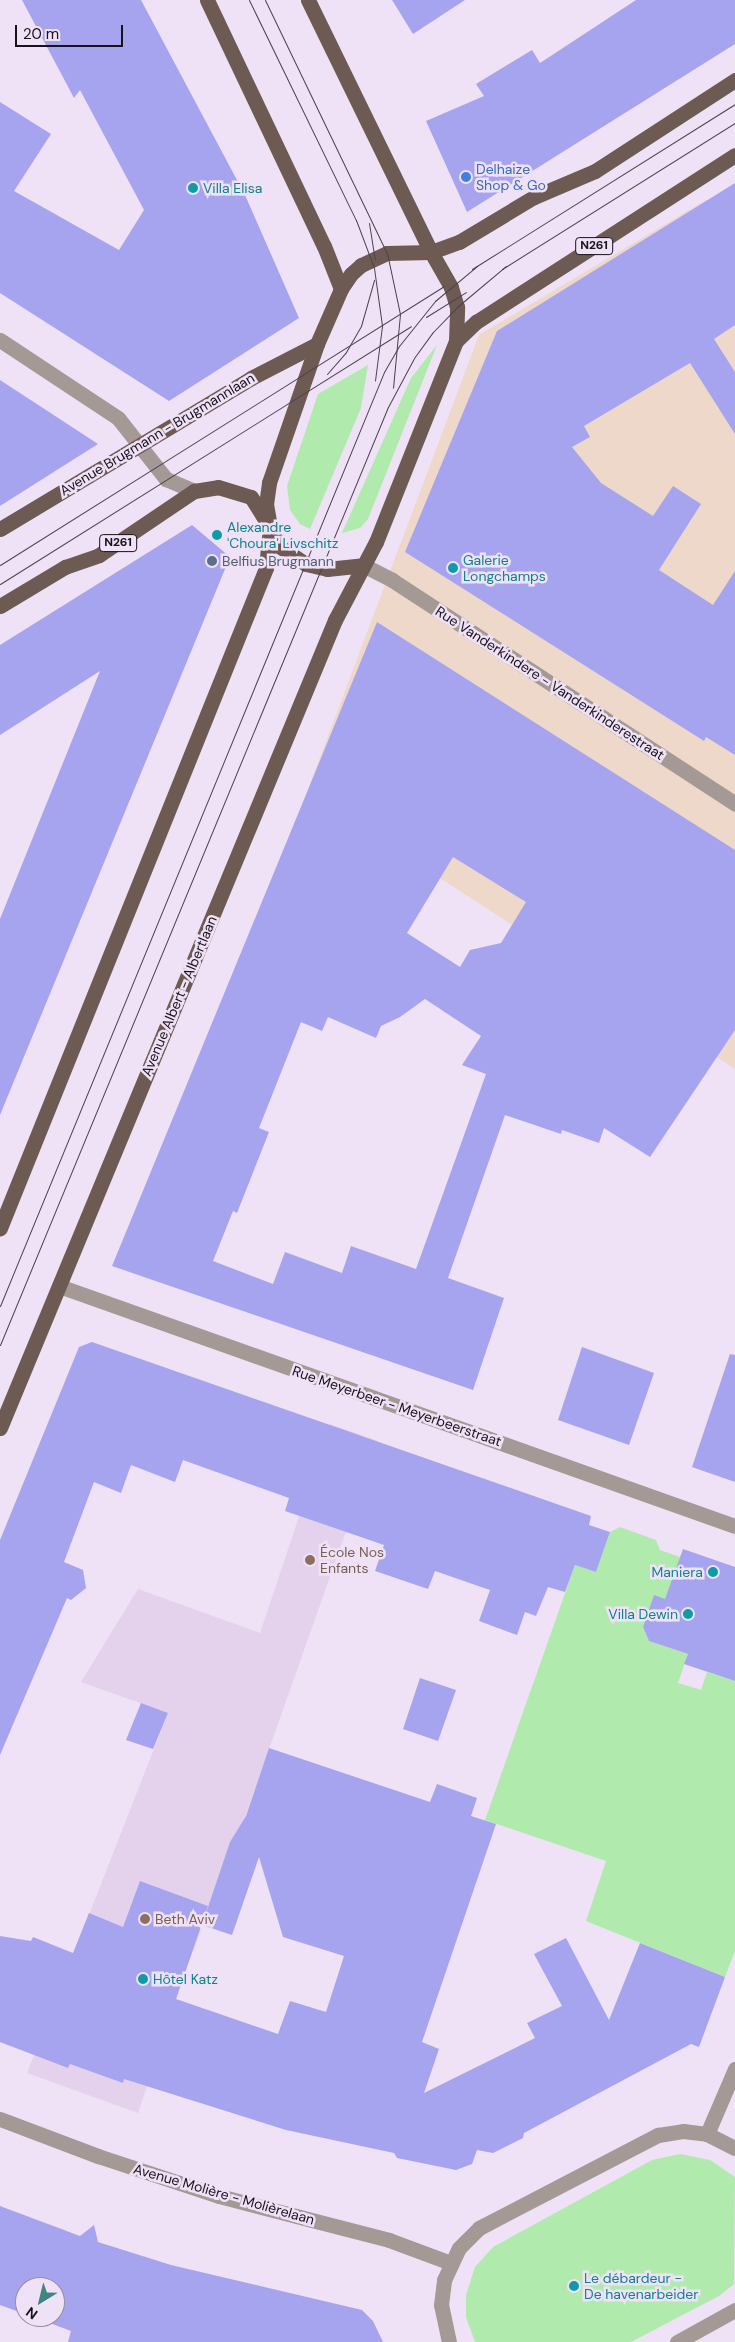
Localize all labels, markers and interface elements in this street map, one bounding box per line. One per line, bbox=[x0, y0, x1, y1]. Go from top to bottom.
scale bar bbox=[18, 15, 125, 47]
text: 20 m bbox=[23, 24, 59, 44]
place label: Delhaize Shop & Go bbox=[476, 161, 546, 193]
marker: Delhaize Shop & Go bbox=[460, 171, 472, 183]
place label: Villa Elisa bbox=[203, 180, 262, 196]
marker: Villa Elisa bbox=[187, 182, 199, 194]
road number: N261 bbox=[574, 237, 614, 256]
street label: Avenue Brugmann - Brugmannlaan bbox=[57, 369, 257, 499]
place label: Alexandre 'Choura' Livschitz bbox=[227, 519, 338, 552]
marker: Alexandre 'Choura' Livschitz bbox=[211, 529, 223, 541]
road number: N261 bbox=[98, 534, 138, 552]
place label: Galerie Longchamps bbox=[463, 552, 546, 584]
place label: Belfius Brugmann bbox=[222, 553, 334, 569]
marker: Belfius Brugmann bbox=[206, 555, 218, 567]
marker: Galerie Longchamps bbox=[447, 562, 459, 574]
street label: Rue Vanderkindere - Vanderkinderestraat bbox=[432, 603, 668, 763]
street label: Avenue Albert - Albertlaan bbox=[138, 913, 220, 1079]
street label: Rue Meyerbeer - Meyerbeerstraat bbox=[290, 1362, 504, 1450]
place label: École Nos Enfants bbox=[320, 1544, 384, 1576]
marker: École Nos Enfants bbox=[304, 1554, 316, 1566]
place label: Maniera bbox=[651, 1564, 703, 1580]
marker: Maniera bbox=[707, 1566, 719, 1578]
place label: Villa Dewin bbox=[608, 1606, 678, 1622]
marker: Villa Dewin bbox=[682, 1608, 694, 1620]
place label: Beth Aviv bbox=[155, 1911, 215, 1927]
marker: Beth Aviv bbox=[139, 1913, 151, 1925]
place label: Hôtel Katz bbox=[153, 1971, 218, 1987]
marker: Hôtel Katz bbox=[137, 1973, 149, 1985]
street label: Avenue Molière - Molièrelaan bbox=[132, 2160, 316, 2228]
place label: Le débardeur - De havenarbeider bbox=[584, 2270, 699, 2302]
north arrow bbox=[15, 2277, 65, 2327]
marker: Le débardeur - De havenarbeider bbox=[568, 2280, 580, 2292]
text: N bbox=[22, 2303, 41, 2324]

